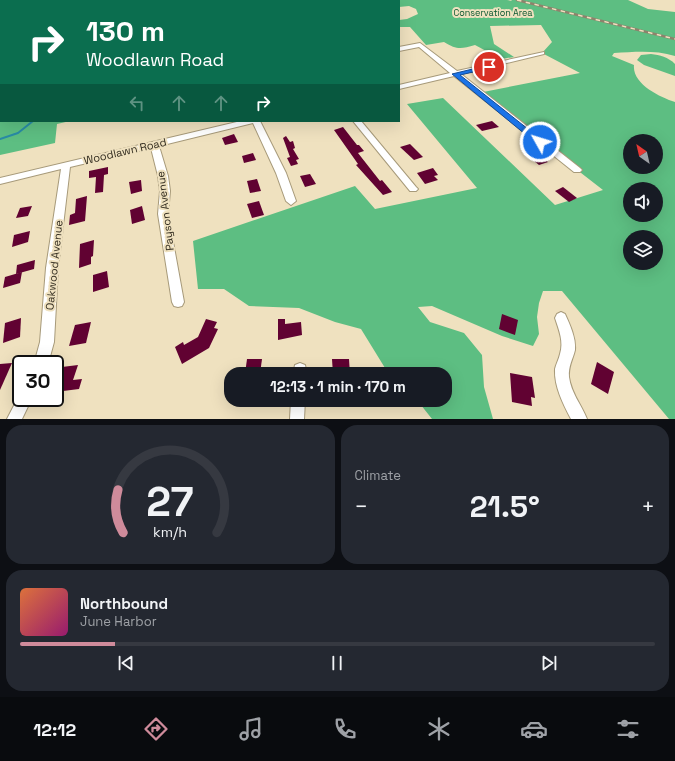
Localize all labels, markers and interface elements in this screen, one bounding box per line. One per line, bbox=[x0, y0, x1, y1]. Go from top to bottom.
park label: Conservation Area bbox=[454, 7, 532, 19]
text: 130 m bbox=[86, 13, 165, 49]
icon: right bbox=[20, 16, 72, 68]
text: Woodlawn Road bbox=[86, 48, 224, 71]
pin bbox=[472, 50, 506, 84]
icon: arrive bbox=[478, 56, 500, 78]
icon: left bbox=[126, 92, 148, 114]
icon: ahead bbox=[168, 92, 190, 114]
icon: ahead bbox=[210, 92, 232, 114]
icon: right bbox=[252, 92, 274, 114]
position arrow bbox=[519, 121, 561, 163]
north arrow bbox=[623, 134, 663, 174]
map controls bbox=[623, 134, 663, 270]
street label: Woodlawn Road bbox=[82, 135, 168, 167]
street label: Payson Avenue bbox=[153, 170, 177, 252]
button: sound bbox=[623, 182, 663, 222]
street label: Oakwood Avenue bbox=[42, 219, 66, 311]
button: layers bbox=[623, 230, 663, 270]
speed limit sign: 30 bbox=[12, 355, 64, 407]
text: 12:13 · 1 min · 170 m bbox=[270, 377, 406, 396]
text: Climate bbox=[355, 467, 401, 484]
text: 27 bbox=[147, 474, 194, 527]
text: 21.5° bbox=[470, 487, 540, 526]
text: − bbox=[355, 492, 368, 520]
text: + bbox=[641, 492, 655, 520]
text: km/h bbox=[153, 522, 187, 540]
text: Northbound bbox=[80, 594, 168, 613]
text: June Harbor bbox=[80, 613, 157, 630]
icon: previous bbox=[115, 652, 137, 674]
icon: pause bbox=[326, 652, 348, 674]
icon: next bbox=[538, 652, 560, 674]
icon: directions bbox=[142, 715, 170, 743]
icon: music bbox=[237, 715, 265, 743]
icon: phone bbox=[331, 715, 359, 743]
icon: climate bbox=[425, 715, 453, 743]
icon: car bbox=[520, 715, 548, 743]
icon: filters bbox=[614, 715, 642, 743]
text: 12:12 bbox=[33, 718, 76, 741]

